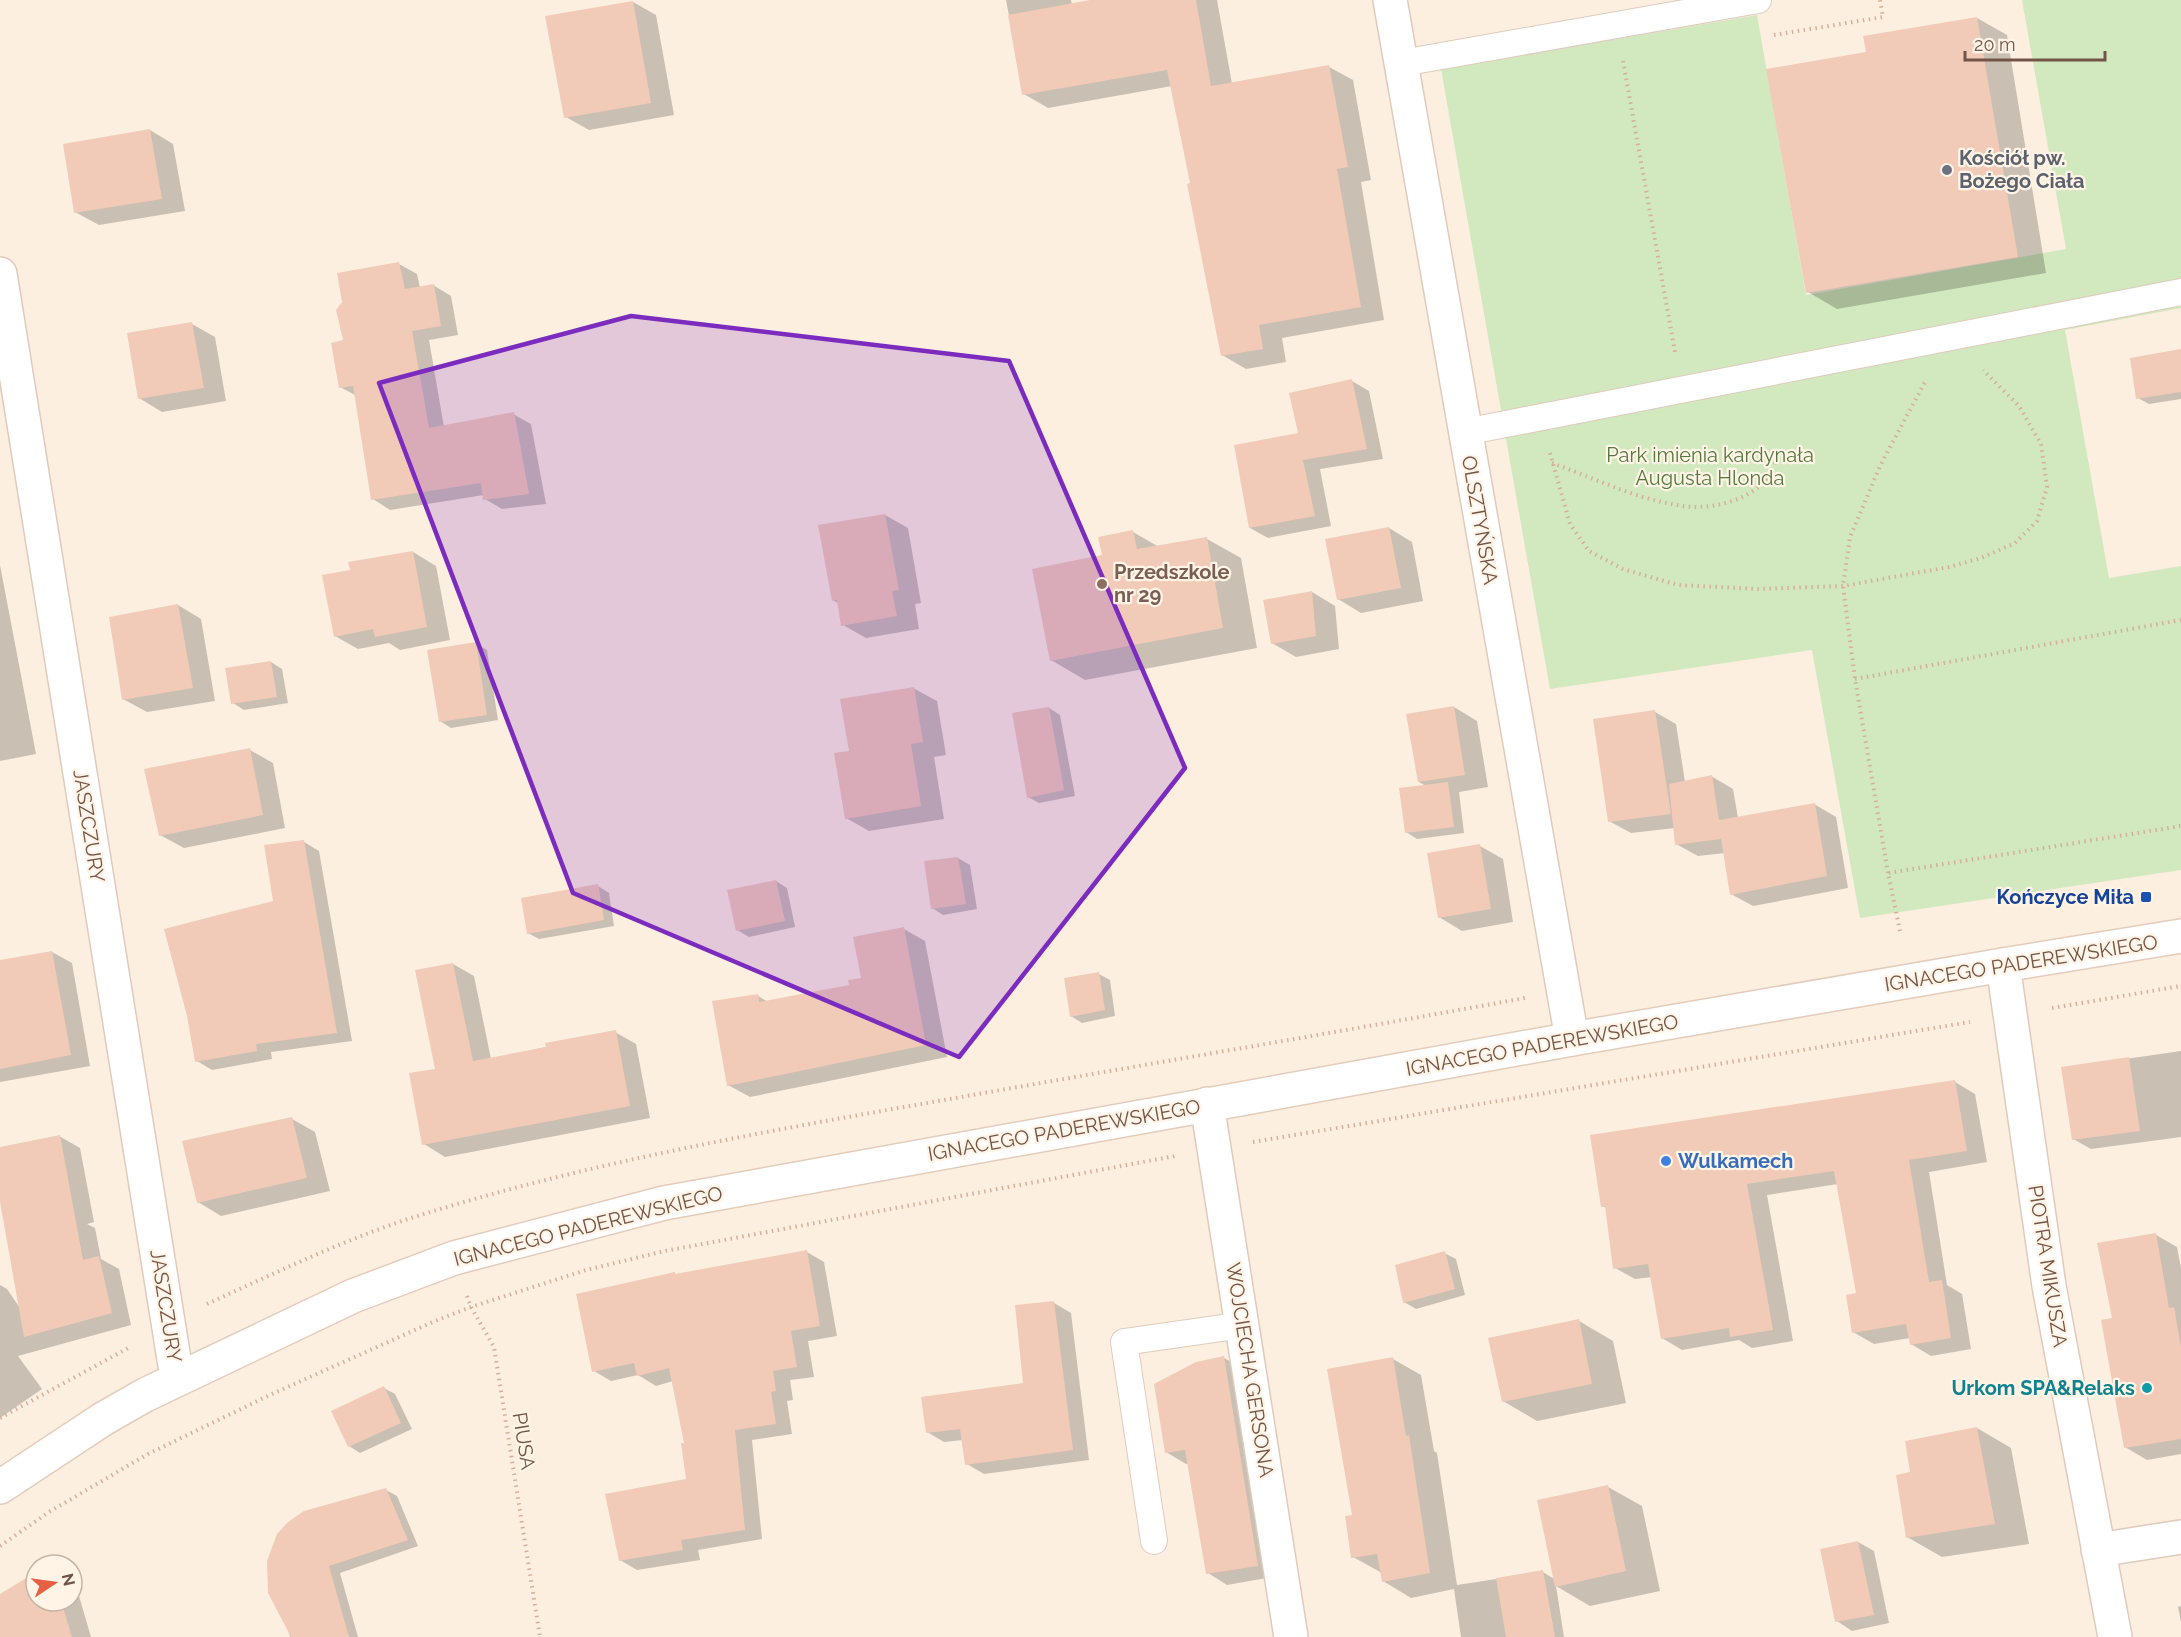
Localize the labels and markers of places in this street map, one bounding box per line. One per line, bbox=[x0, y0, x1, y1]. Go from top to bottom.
place label: Kościół pw. Bożego Ciała bbox=[1959, 146, 2084, 193]
marker: Kościół pw. Bożego Ciała bbox=[1940, 163, 1954, 177]
place label: Przedszkole nr 29 bbox=[1114, 560, 1230, 607]
marker: Przedszkole nr 29 bbox=[1095, 577, 1109, 591]
place label: Kończyce Miła bbox=[1997, 885, 2134, 909]
marker: Kończyce Miła bbox=[2139, 890, 2153, 904]
place label: Wulkamech bbox=[1678, 1149, 1793, 1173]
marker: Wulkamech bbox=[1659, 1154, 1673, 1168]
place label: Urkom SPA&Relaks bbox=[1951, 1376, 2135, 1400]
marker: Urkom SPA&Relaks bbox=[2140, 1381, 2154, 1395]

